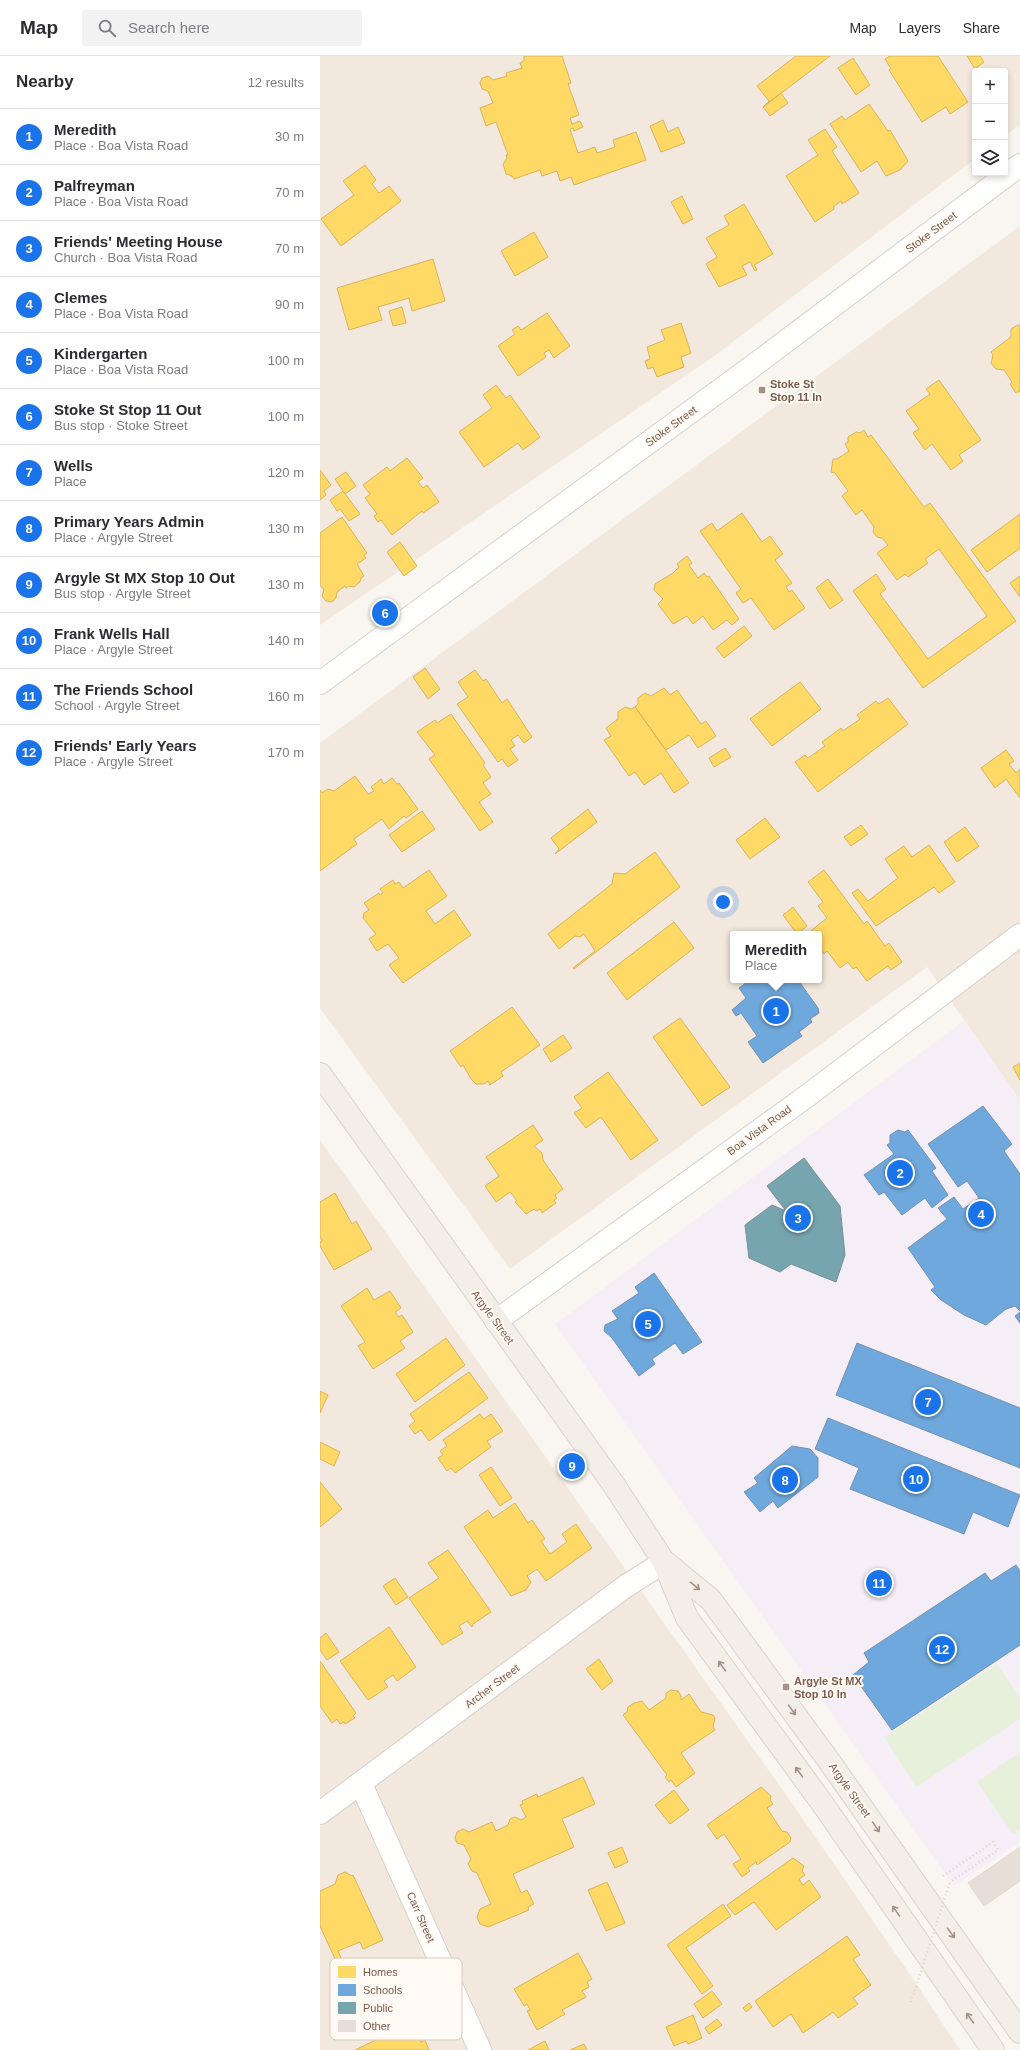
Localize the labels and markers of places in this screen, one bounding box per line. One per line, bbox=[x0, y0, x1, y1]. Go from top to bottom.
place label: Stoke St Stop 11 In bbox=[770, 378, 822, 403]
marker: Stoke St Stop 11 In bbox=[757, 385, 767, 395]
pin: 6 bbox=[372, 598, 398, 628]
pin: 1 bbox=[763, 996, 789, 1026]
pin: 2 bbox=[887, 1158, 913, 1188]
pin: 4 bbox=[968, 1199, 994, 1229]
pin: 3 bbox=[785, 1203, 811, 1233]
pin: 5 bbox=[635, 1309, 661, 1339]
pin: 7 bbox=[915, 1387, 941, 1417]
pin: 9 bbox=[559, 1451, 585, 1481]
pin: 10 bbox=[903, 1464, 929, 1494]
pin: 8 bbox=[772, 1465, 798, 1495]
pin: 11 bbox=[866, 1568, 892, 1598]
pin: 12 bbox=[929, 1634, 955, 1664]
place label: Argyle St MX Stop 10 In bbox=[794, 1675, 863, 1700]
marker: Argyle St MX Stop 10 In bbox=[781, 1682, 791, 1692]

